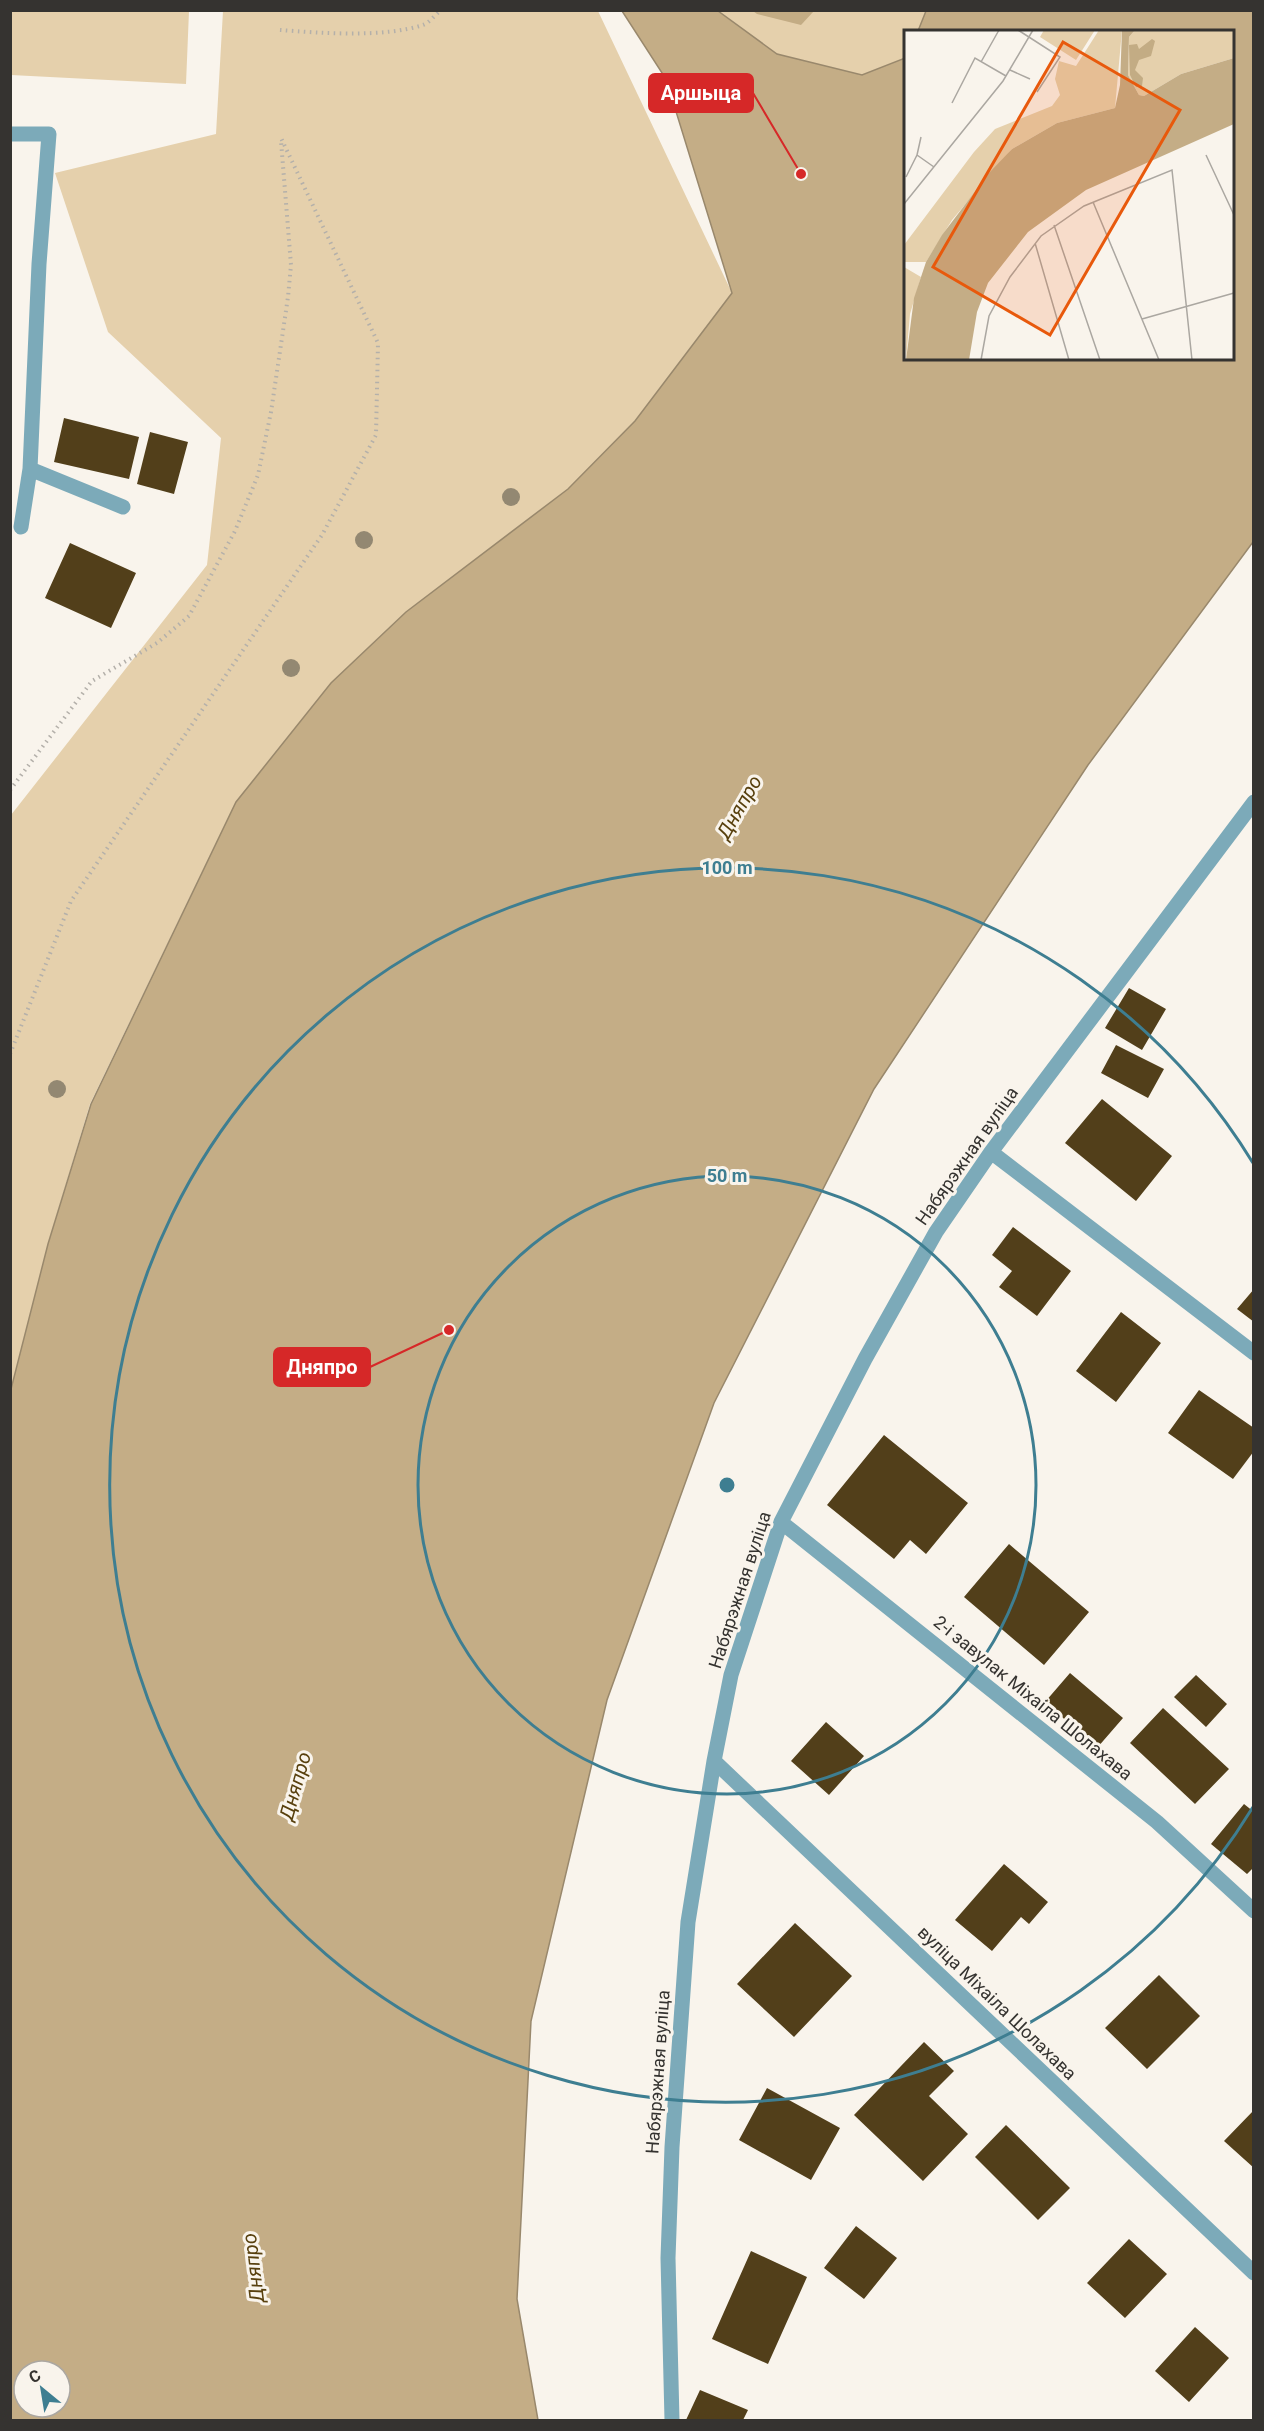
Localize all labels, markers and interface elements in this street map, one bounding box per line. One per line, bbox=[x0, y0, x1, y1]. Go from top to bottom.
inset map bbox=[904, 30, 1234, 360]
callout: Аршыца bbox=[649, 74, 753, 112]
text: Аршыца bbox=[661, 81, 741, 105]
water label: Дняпро bbox=[710, 771, 767, 845]
text: 100 m bbox=[701, 857, 753, 878]
street label: Набярэжная вуліца bbox=[911, 1083, 1022, 1229]
text: 50 m bbox=[707, 1165, 747, 1186]
callout: Дняпро bbox=[274, 1348, 370, 1386]
text: Дняпро bbox=[286, 1355, 358, 1379]
centre of rings bbox=[717, 1475, 737, 1495]
street label: Набярэжная вуліца bbox=[704, 1509, 775, 1671]
street label: 2-і завулак Міхаіла Шолахава bbox=[930, 1611, 1137, 1784]
water label: Дняпро bbox=[273, 1749, 316, 1825]
street label: вуліца Міхаіла Шолахава bbox=[914, 1921, 1081, 2084]
street label: Набярэжная вуліца bbox=[641, 1989, 674, 2155]
water label: Дняпро bbox=[237, 2232, 269, 2306]
north arrow bbox=[12, 2359, 72, 2419]
text: С bbox=[25, 2366, 44, 2387]

